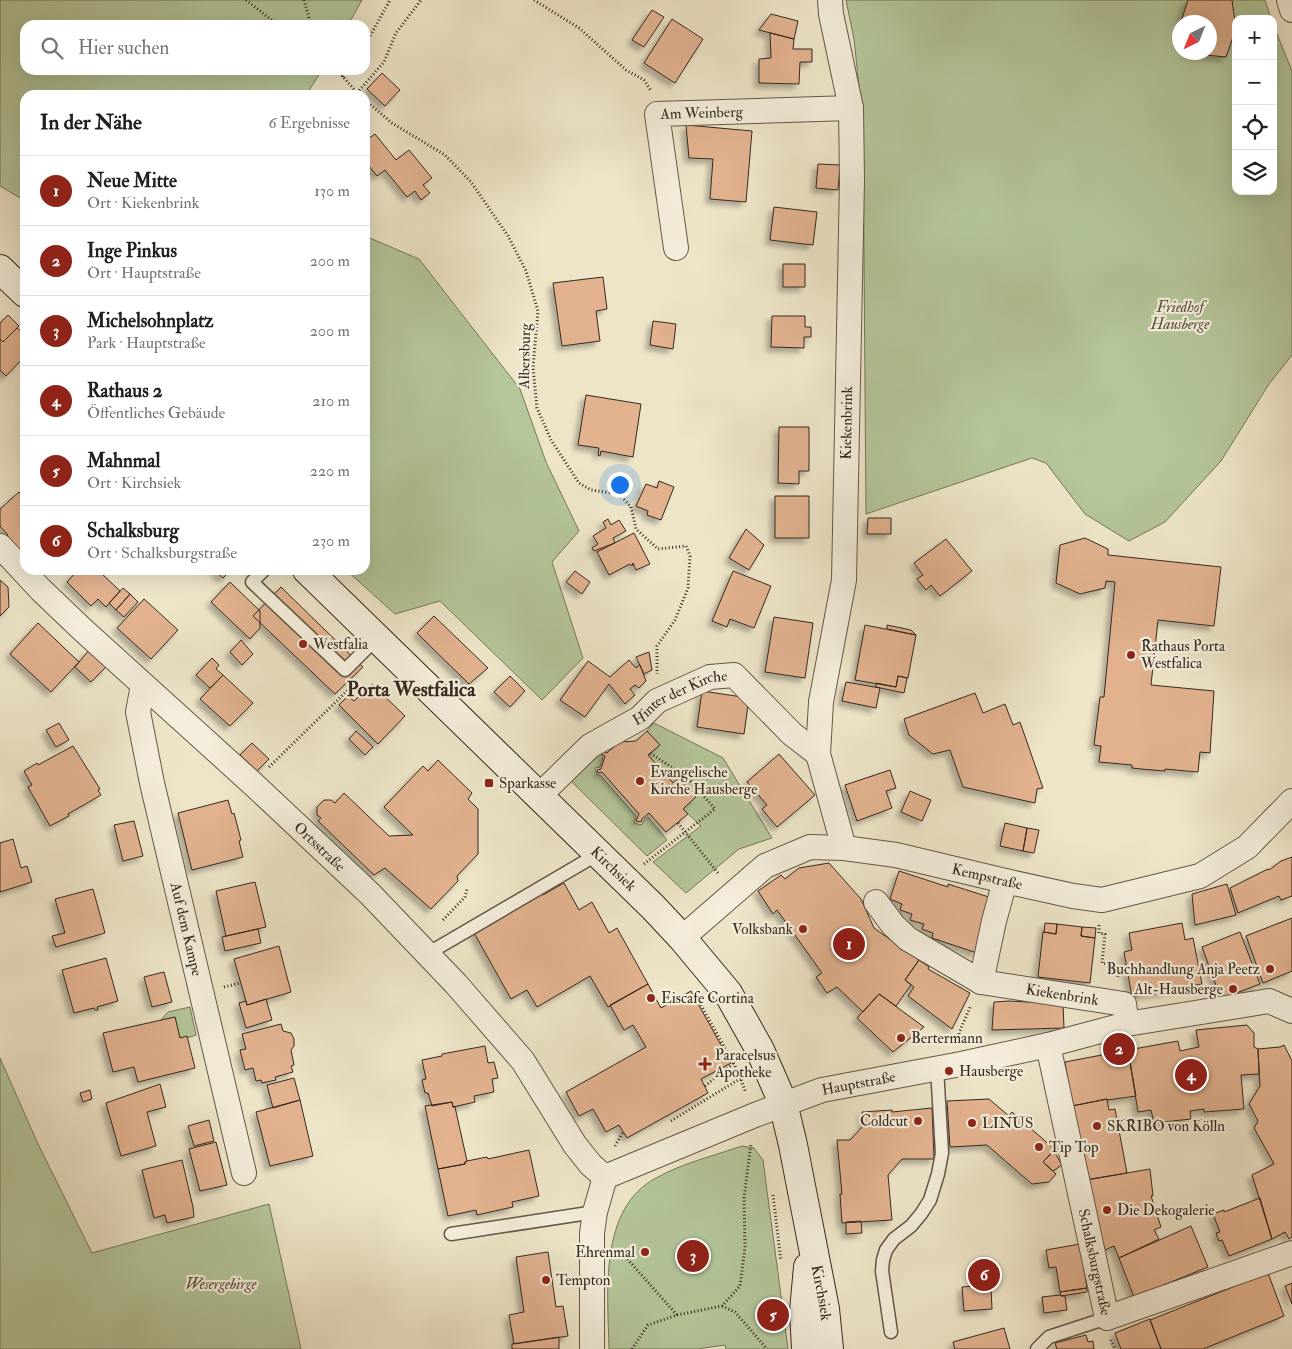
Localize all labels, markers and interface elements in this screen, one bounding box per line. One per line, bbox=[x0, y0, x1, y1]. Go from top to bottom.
north arrow bbox=[1172, 15, 1217, 60]
map controls bbox=[1232, 15, 1277, 195]
button: + bbox=[1232, 15, 1277, 60]
search box bbox=[20, 20, 370, 75]
icon: search bbox=[38, 34, 66, 62]
text: Hier suchen bbox=[78, 36, 169, 60]
button: − bbox=[1232, 60, 1277, 105]
street label: Am Weinberg bbox=[659, 102, 744, 123]
button: locate bbox=[1232, 105, 1277, 150]
text: In der Nähe bbox=[40, 109, 142, 136]
text: 6 Ergebnisse bbox=[269, 113, 350, 133]
button: layers bbox=[1232, 150, 1277, 195]
text: Neue Mitte bbox=[87, 169, 177, 193]
text: 1 bbox=[53, 181, 59, 201]
text: 130 m bbox=[314, 181, 350, 201]
text: Ort · Kiekenbrink bbox=[87, 193, 199, 213]
text: Inge Pinkus bbox=[87, 239, 177, 263]
text: 2 bbox=[52, 251, 60, 271]
text: 200 m bbox=[310, 251, 350, 271]
text: Ort · Hauptstraße bbox=[87, 263, 201, 283]
park label: Friedhof Hausberge bbox=[1150, 298, 1210, 334]
text: Michelsohnplatz bbox=[87, 309, 214, 333]
text: 3 bbox=[53, 321, 59, 341]
text: 200 m bbox=[310, 321, 350, 341]
street label: Albersburg bbox=[515, 322, 535, 390]
text: Park · Hauptstraße bbox=[87, 333, 206, 353]
text: Rathaus 2 bbox=[87, 379, 162, 403]
street label: Kiekenbrink bbox=[837, 386, 857, 460]
text: 4 bbox=[52, 391, 60, 411]
text: 210 m bbox=[312, 391, 350, 411]
text: Öffentliches Gebäude bbox=[87, 403, 225, 423]
text: Mahnmal bbox=[87, 449, 160, 473]
text: 5 bbox=[52, 461, 60, 481]
text: 220 m bbox=[310, 461, 350, 481]
your location bbox=[607, 472, 633, 498]
text: Ort · Kirchsiek bbox=[87, 473, 181, 493]
text: Schalksburg bbox=[87, 519, 179, 543]
text: 6 bbox=[52, 531, 60, 551]
text: 230 m bbox=[312, 531, 350, 551]
text: Ort · Schalksburgstraße bbox=[87, 543, 237, 563]
place label: Westfalia bbox=[312, 635, 369, 654]
place label: Rathaus Porta Westfalica bbox=[1140, 637, 1226, 673]
marker: Westfalia bbox=[297, 638, 309, 650]
marker: Rathaus Porta Westfalica bbox=[1125, 649, 1137, 661]
street label: Hinter der Kirche bbox=[629, 666, 728, 730]
district label: Porta Westfalica bbox=[347, 677, 476, 702]
place label: Evangelische Kirche Hausberge bbox=[650, 763, 758, 799]
place label: Sparkasse bbox=[499, 774, 556, 794]
marker: Evangelische Kirche Hausberge bbox=[634, 775, 646, 787]
marker: Sparkasse bbox=[483, 777, 495, 789]
street label: Ortsstraße bbox=[290, 818, 349, 875]
street label: Kirchsiek bbox=[587, 842, 640, 895]
street label: Kempstraße bbox=[950, 859, 1024, 894]
street label: Auf dem Kampe bbox=[166, 879, 207, 978]
place label: Volksbank bbox=[732, 920, 793, 939]
marker: Volksbank bbox=[797, 923, 809, 935]
pin: 1 bbox=[833, 925, 865, 963]
place label: Buchhandlung Anja Peetz bbox=[1107, 960, 1260, 979]
marker: Buchhandlung Anja Peetz bbox=[1264, 963, 1276, 975]
street label: Kiekenbrink bbox=[1024, 980, 1100, 1009]
place label: Alt-Hausberge bbox=[1133, 980, 1223, 999]
marker: Alt-Hausberge bbox=[1227, 983, 1239, 995]
place label: Eiscafe Cortina bbox=[661, 989, 755, 1008]
marker: Eiscafe Cortina bbox=[645, 992, 657, 1004]
place label: Bertermann bbox=[911, 1029, 983, 1048]
pin: 2 bbox=[1103, 1030, 1135, 1068]
marker: Bertermann bbox=[895, 1032, 907, 1044]
place label: Paracelsus Apotheke bbox=[714, 1046, 776, 1083]
pin: 4 bbox=[1175, 1056, 1207, 1094]
marker: Paracelsus Apotheke bbox=[699, 1058, 711, 1070]
place label: Hausberge bbox=[959, 1062, 1023, 1081]
marker: Hausberge bbox=[943, 1065, 955, 1077]
street label: Hauptstraße bbox=[820, 1067, 897, 1099]
place label: Coldcut bbox=[860, 1112, 908, 1131]
place label: LINUS bbox=[982, 1114, 1033, 1133]
marker: Coldcut bbox=[912, 1115, 924, 1127]
marker: LINUS bbox=[966, 1117, 978, 1129]
place label: SKRIBO von Kölln bbox=[1107, 1117, 1225, 1136]
marker: SKRIBO von Kölln bbox=[1091, 1120, 1103, 1132]
place label: Tip Top bbox=[1049, 1138, 1099, 1158]
marker: Tip Top bbox=[1033, 1141, 1045, 1153]
place label: Die Dekogalerie bbox=[1117, 1201, 1215, 1220]
marker: Die Dekogalerie bbox=[1101, 1204, 1113, 1216]
street label: Schalksburgstraße bbox=[1074, 1207, 1116, 1317]
pin: 3 bbox=[677, 1237, 709, 1275]
place label: Ehrenmal bbox=[575, 1243, 635, 1262]
marker: Ehrenmal bbox=[639, 1246, 651, 1258]
pin: 6 bbox=[968, 1256, 1000, 1294]
street label: Kirchsiek bbox=[807, 1263, 836, 1322]
place label: Tempton bbox=[556, 1271, 611, 1291]
marker: Tempton bbox=[540, 1274, 552, 1286]
park label: Wesergebirge bbox=[185, 1275, 258, 1294]
pin: 5 bbox=[757, 1296, 789, 1334]

